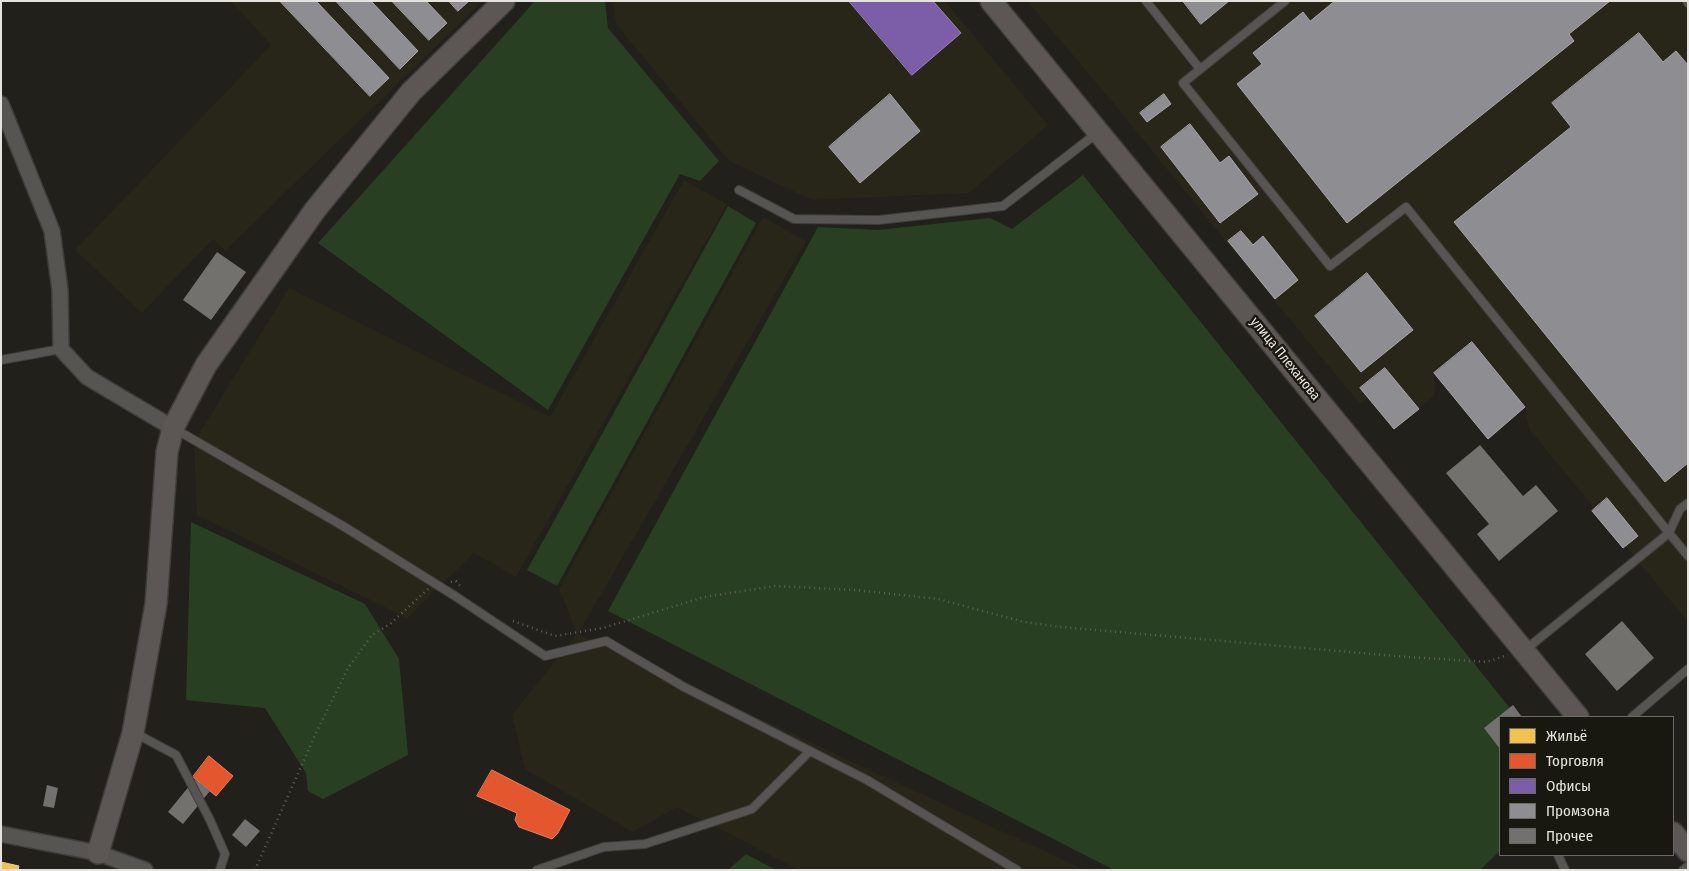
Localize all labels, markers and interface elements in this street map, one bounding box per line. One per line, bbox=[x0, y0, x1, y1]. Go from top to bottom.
street label: улица Плеханова bbox=[1246, 314, 1324, 404]
legend bbox=[1499, 716, 1674, 856]
text: Жильё bbox=[1546, 727, 1587, 745]
text: Торговля bbox=[1546, 752, 1604, 770]
text: Офисы bbox=[1546, 777, 1591, 795]
text: Промзона bbox=[1546, 802, 1610, 820]
text: Прочее bbox=[1546, 827, 1593, 845]

